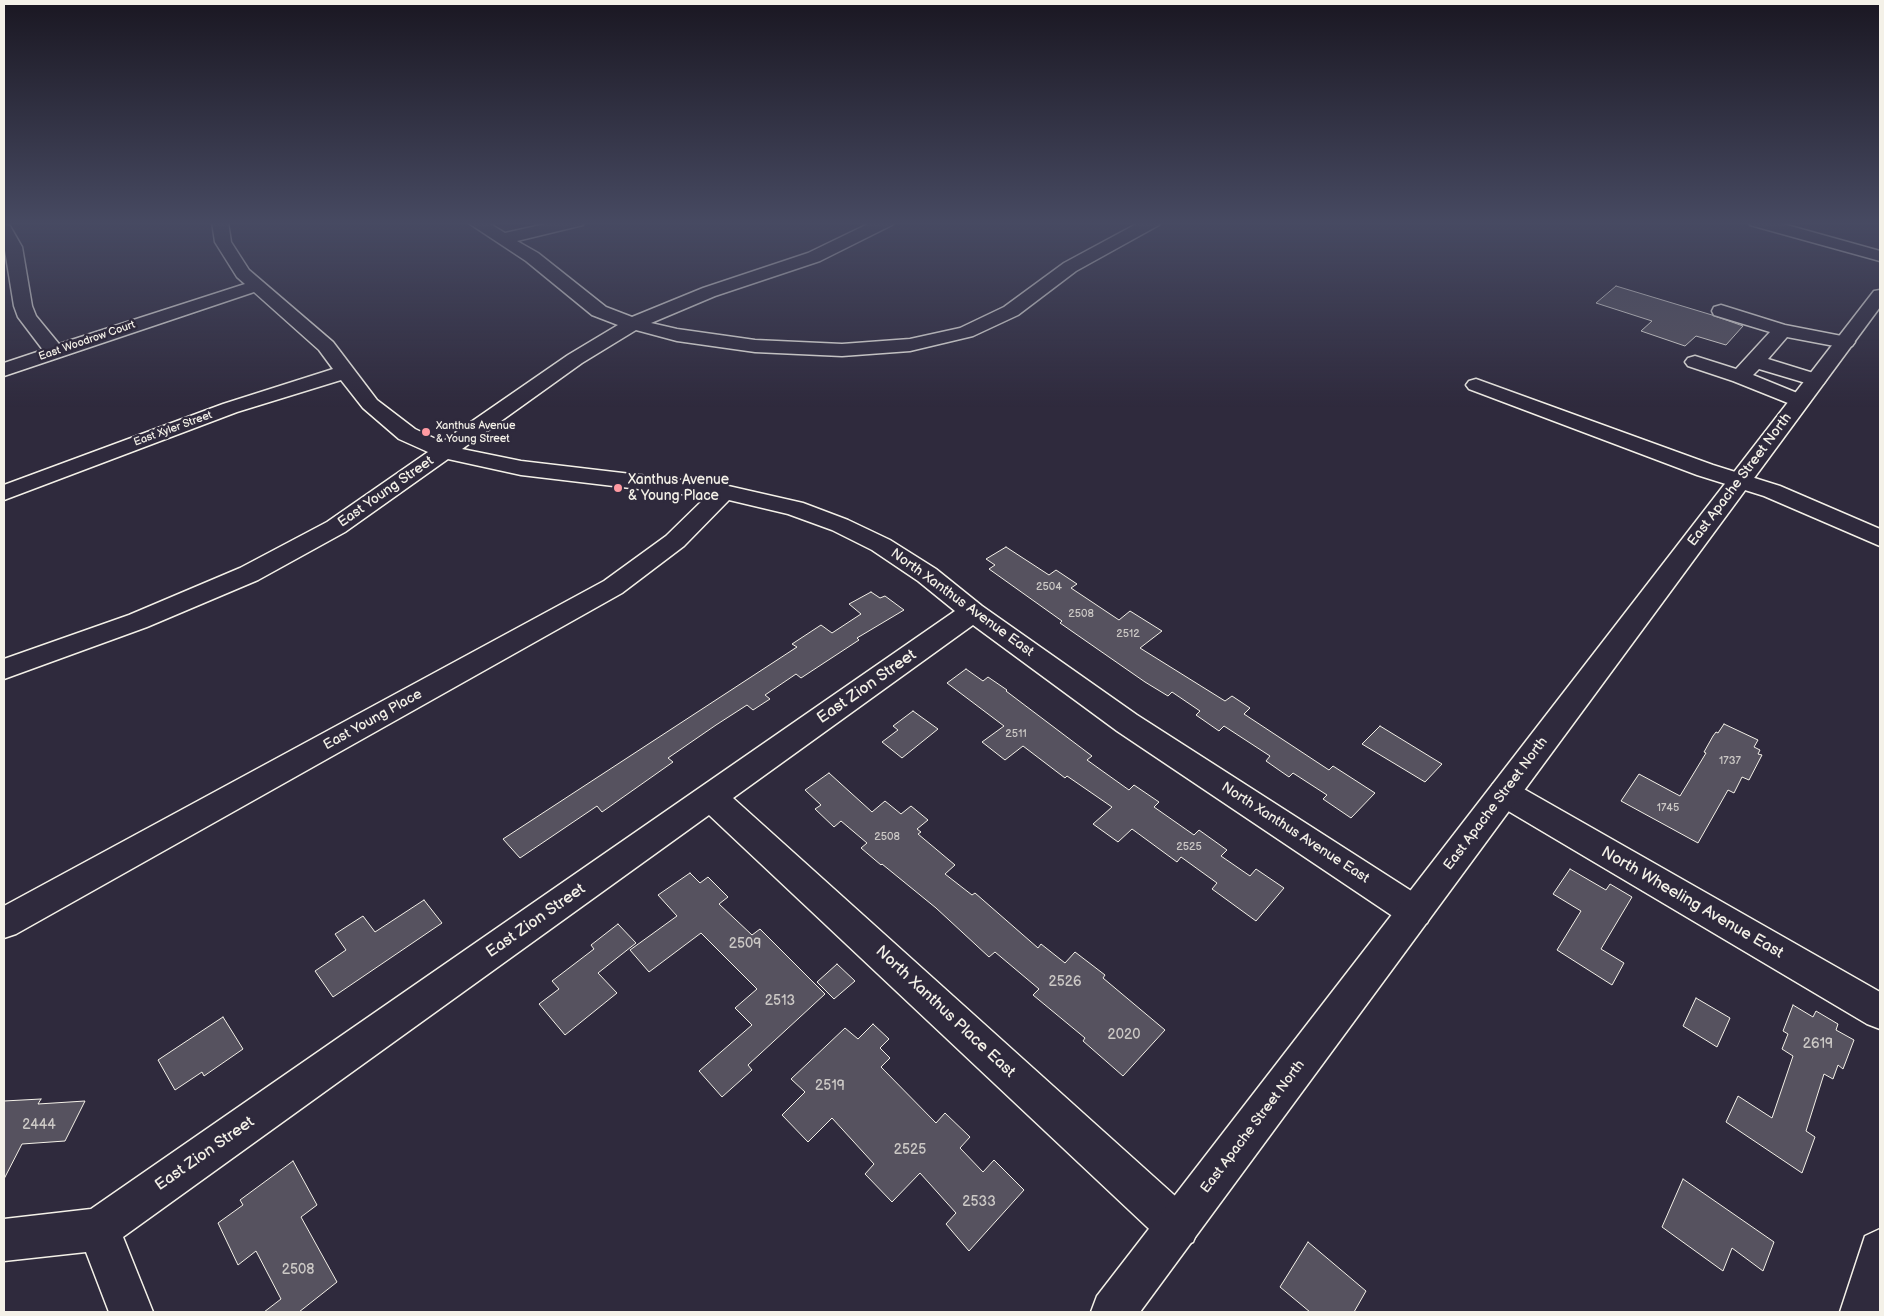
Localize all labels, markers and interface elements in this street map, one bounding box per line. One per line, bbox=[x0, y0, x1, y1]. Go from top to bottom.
street label: East Woodrow Court bbox=[37, 318, 137, 364]
street label: East Xyler Street bbox=[132, 409, 214, 449]
street label: East Apache Street North bbox=[1685, 410, 1795, 550]
place label: Xanthus Avenue & Young Street bbox=[436, 419, 515, 445]
marker: Xanthus Avenue & Young Street bbox=[420, 426, 432, 438]
street label: East Young Street bbox=[335, 453, 437, 531]
place label: Xanthus Avenue & Young Place bbox=[628, 472, 729, 504]
marker: Xanthus Avenue & Young Place bbox=[612, 482, 624, 494]
street label: North Xanthus Avenue East bbox=[887, 545, 1037, 661]
house number: 2504 bbox=[1036, 580, 1062, 594]
house number: 2508 bbox=[1068, 607, 1094, 621]
house number: 2512 bbox=[1116, 627, 1140, 641]
street label: East Zion Street bbox=[814, 646, 920, 728]
street label: East Young Place bbox=[321, 686, 425, 754]
house number: 2511 bbox=[1005, 727, 1027, 741]
street label: East Apache Street North bbox=[1441, 734, 1551, 874]
house number: 1737 bbox=[1719, 754, 1741, 768]
street label: North Xanthus Avenue East bbox=[1218, 779, 1372, 887]
house number: 1745 bbox=[1657, 801, 1679, 815]
house number: 2508 bbox=[874, 830, 900, 844]
house number: 2525 bbox=[1176, 840, 1202, 854]
street label: North Wheeling Avenue East bbox=[1597, 843, 1787, 963]
street label: East Zion Street bbox=[483, 880, 589, 962]
house number: 2509 bbox=[729, 936, 761, 952]
street label: North Xanthus Place East bbox=[871, 942, 1019, 1082]
house number: 2526 bbox=[1048, 974, 1082, 990]
house number: 2513 bbox=[765, 993, 795, 1009]
house number: 2020 bbox=[1108, 1027, 1140, 1043]
house number: 2619 bbox=[1803, 1036, 1833, 1052]
street label: East Apache Street North bbox=[1198, 1057, 1308, 1197]
house number: 2519 bbox=[815, 1078, 845, 1094]
street label: East Zion Street bbox=[152, 1113, 258, 1195]
house number: 2444 bbox=[22, 1117, 56, 1133]
house number: 2525 bbox=[894, 1142, 926, 1158]
house number: 2533 bbox=[962, 1194, 996, 1210]
house number: 2508 bbox=[282, 1262, 314, 1278]

